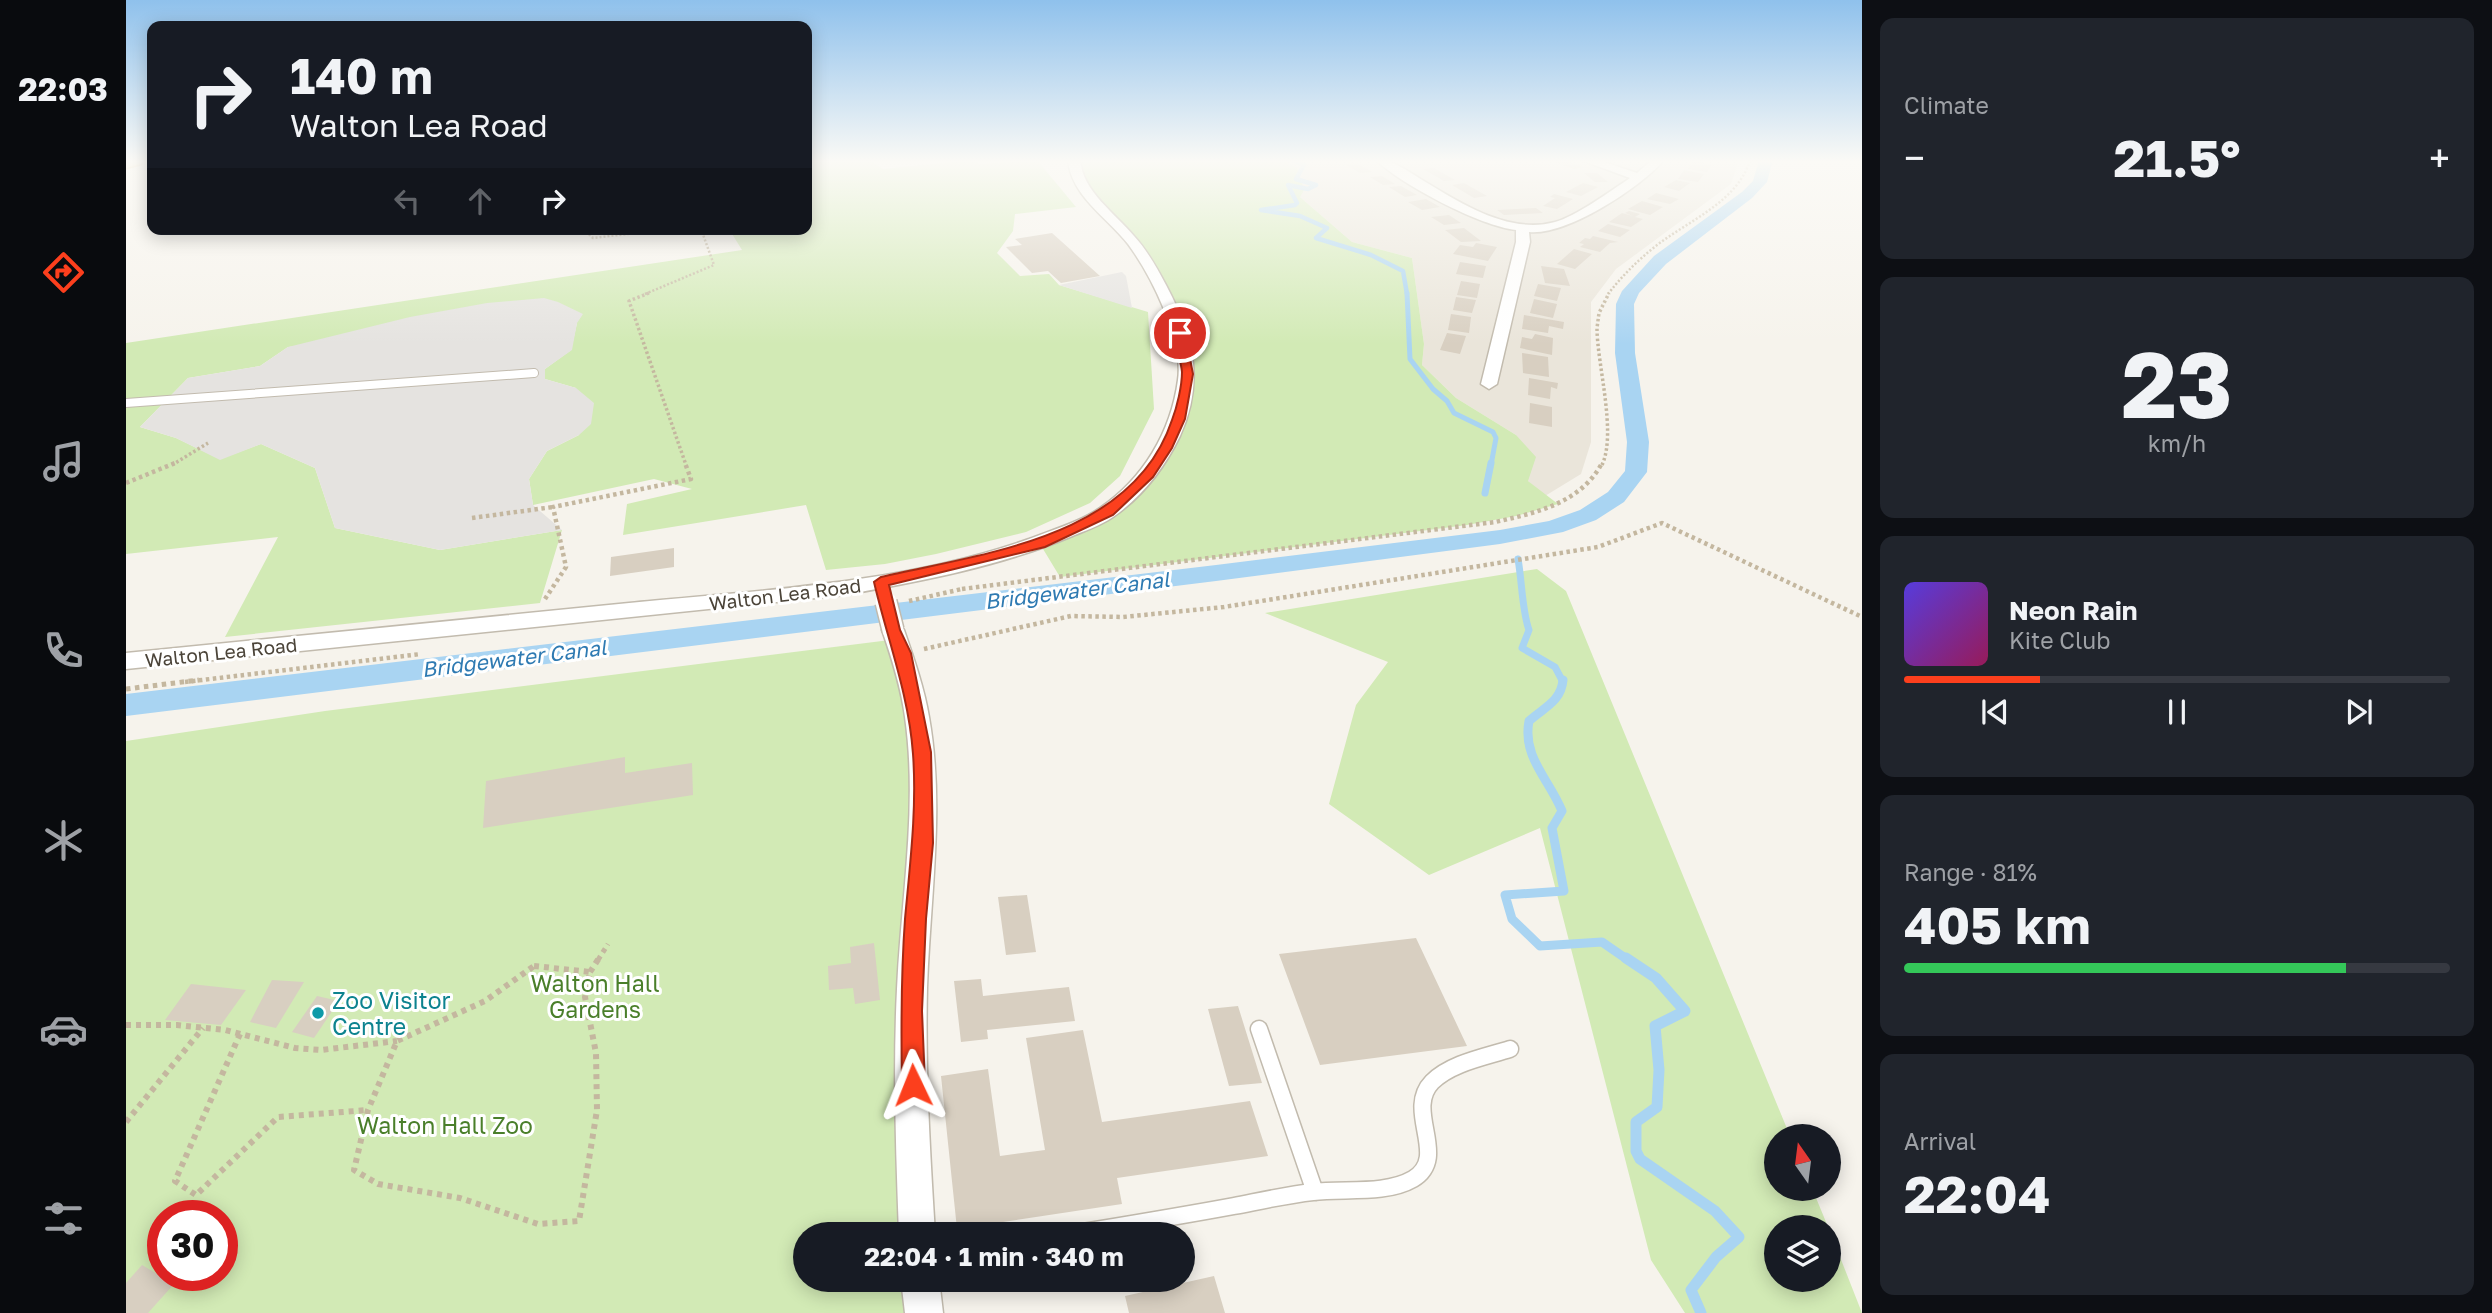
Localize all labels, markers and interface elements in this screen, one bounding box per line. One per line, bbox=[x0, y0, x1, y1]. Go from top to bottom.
text: 140 m bbox=[290, 46, 433, 105]
icon: right bbox=[175, 49, 266, 140]
text: 22:03 bbox=[18, 70, 108, 108]
text: Climate bbox=[1904, 91, 1989, 119]
text: Walton Lea Road bbox=[290, 106, 548, 144]
text: 21.5° bbox=[2113, 126, 2241, 188]
text: − bbox=[1904, 135, 1925, 180]
text: + bbox=[2429, 135, 2450, 180]
icon: left bbox=[388, 182, 426, 220]
icon: ahead bbox=[461, 182, 499, 220]
icon: right bbox=[534, 182, 572, 220]
icon: directions bbox=[39, 248, 88, 297]
pin bbox=[1150, 303, 1210, 363]
icon: arrive bbox=[1161, 314, 1199, 352]
text: 23 bbox=[2121, 329, 2233, 438]
text: km/h bbox=[2148, 429, 2206, 457]
icon: music bbox=[39, 437, 88, 486]
water label: Bridgewater Canal bbox=[983, 566, 1172, 614]
street label: Walton Lea Road bbox=[708, 573, 862, 615]
text: Neon Rain bbox=[2009, 595, 2138, 626]
icon: phone bbox=[39, 626, 88, 675]
text: Kite Club bbox=[2009, 626, 2110, 654]
street label: Walton Lea Road bbox=[144, 633, 298, 671]
water label: Bridgewater Canal bbox=[420, 634, 609, 682]
icon: previous bbox=[1976, 693, 2014, 731]
icon: pause bbox=[2158, 693, 2196, 731]
icon: next bbox=[2340, 693, 2378, 731]
icon: climate bbox=[39, 816, 88, 865]
text: Range · 81% bbox=[1904, 858, 2037, 886]
text: 405 km bbox=[1904, 893, 2091, 955]
park label: Walton Hall Gardens bbox=[530, 969, 660, 1023]
place label: Zoo Visitor Centre bbox=[332, 986, 451, 1040]
icon: car bbox=[39, 1005, 88, 1054]
marker: Zoo Visitor Centre bbox=[310, 1005, 326, 1021]
position arrow bbox=[876, 1048, 950, 1122]
park label: Walton Hall Zoo bbox=[357, 1111, 533, 1139]
north arrow bbox=[1764, 1124, 1841, 1200]
map controls bbox=[1764, 1124, 1841, 1292]
text: Arrival bbox=[1904, 1127, 1976, 1155]
text: 22:04 bbox=[1904, 1162, 2050, 1224]
icon: filters bbox=[39, 1194, 88, 1243]
speed limit sign: 30 bbox=[147, 1200, 238, 1291]
button: layers bbox=[1764, 1215, 1841, 1292]
text: 22:04 · 1 min · 340 m bbox=[864, 1241, 1124, 1272]

